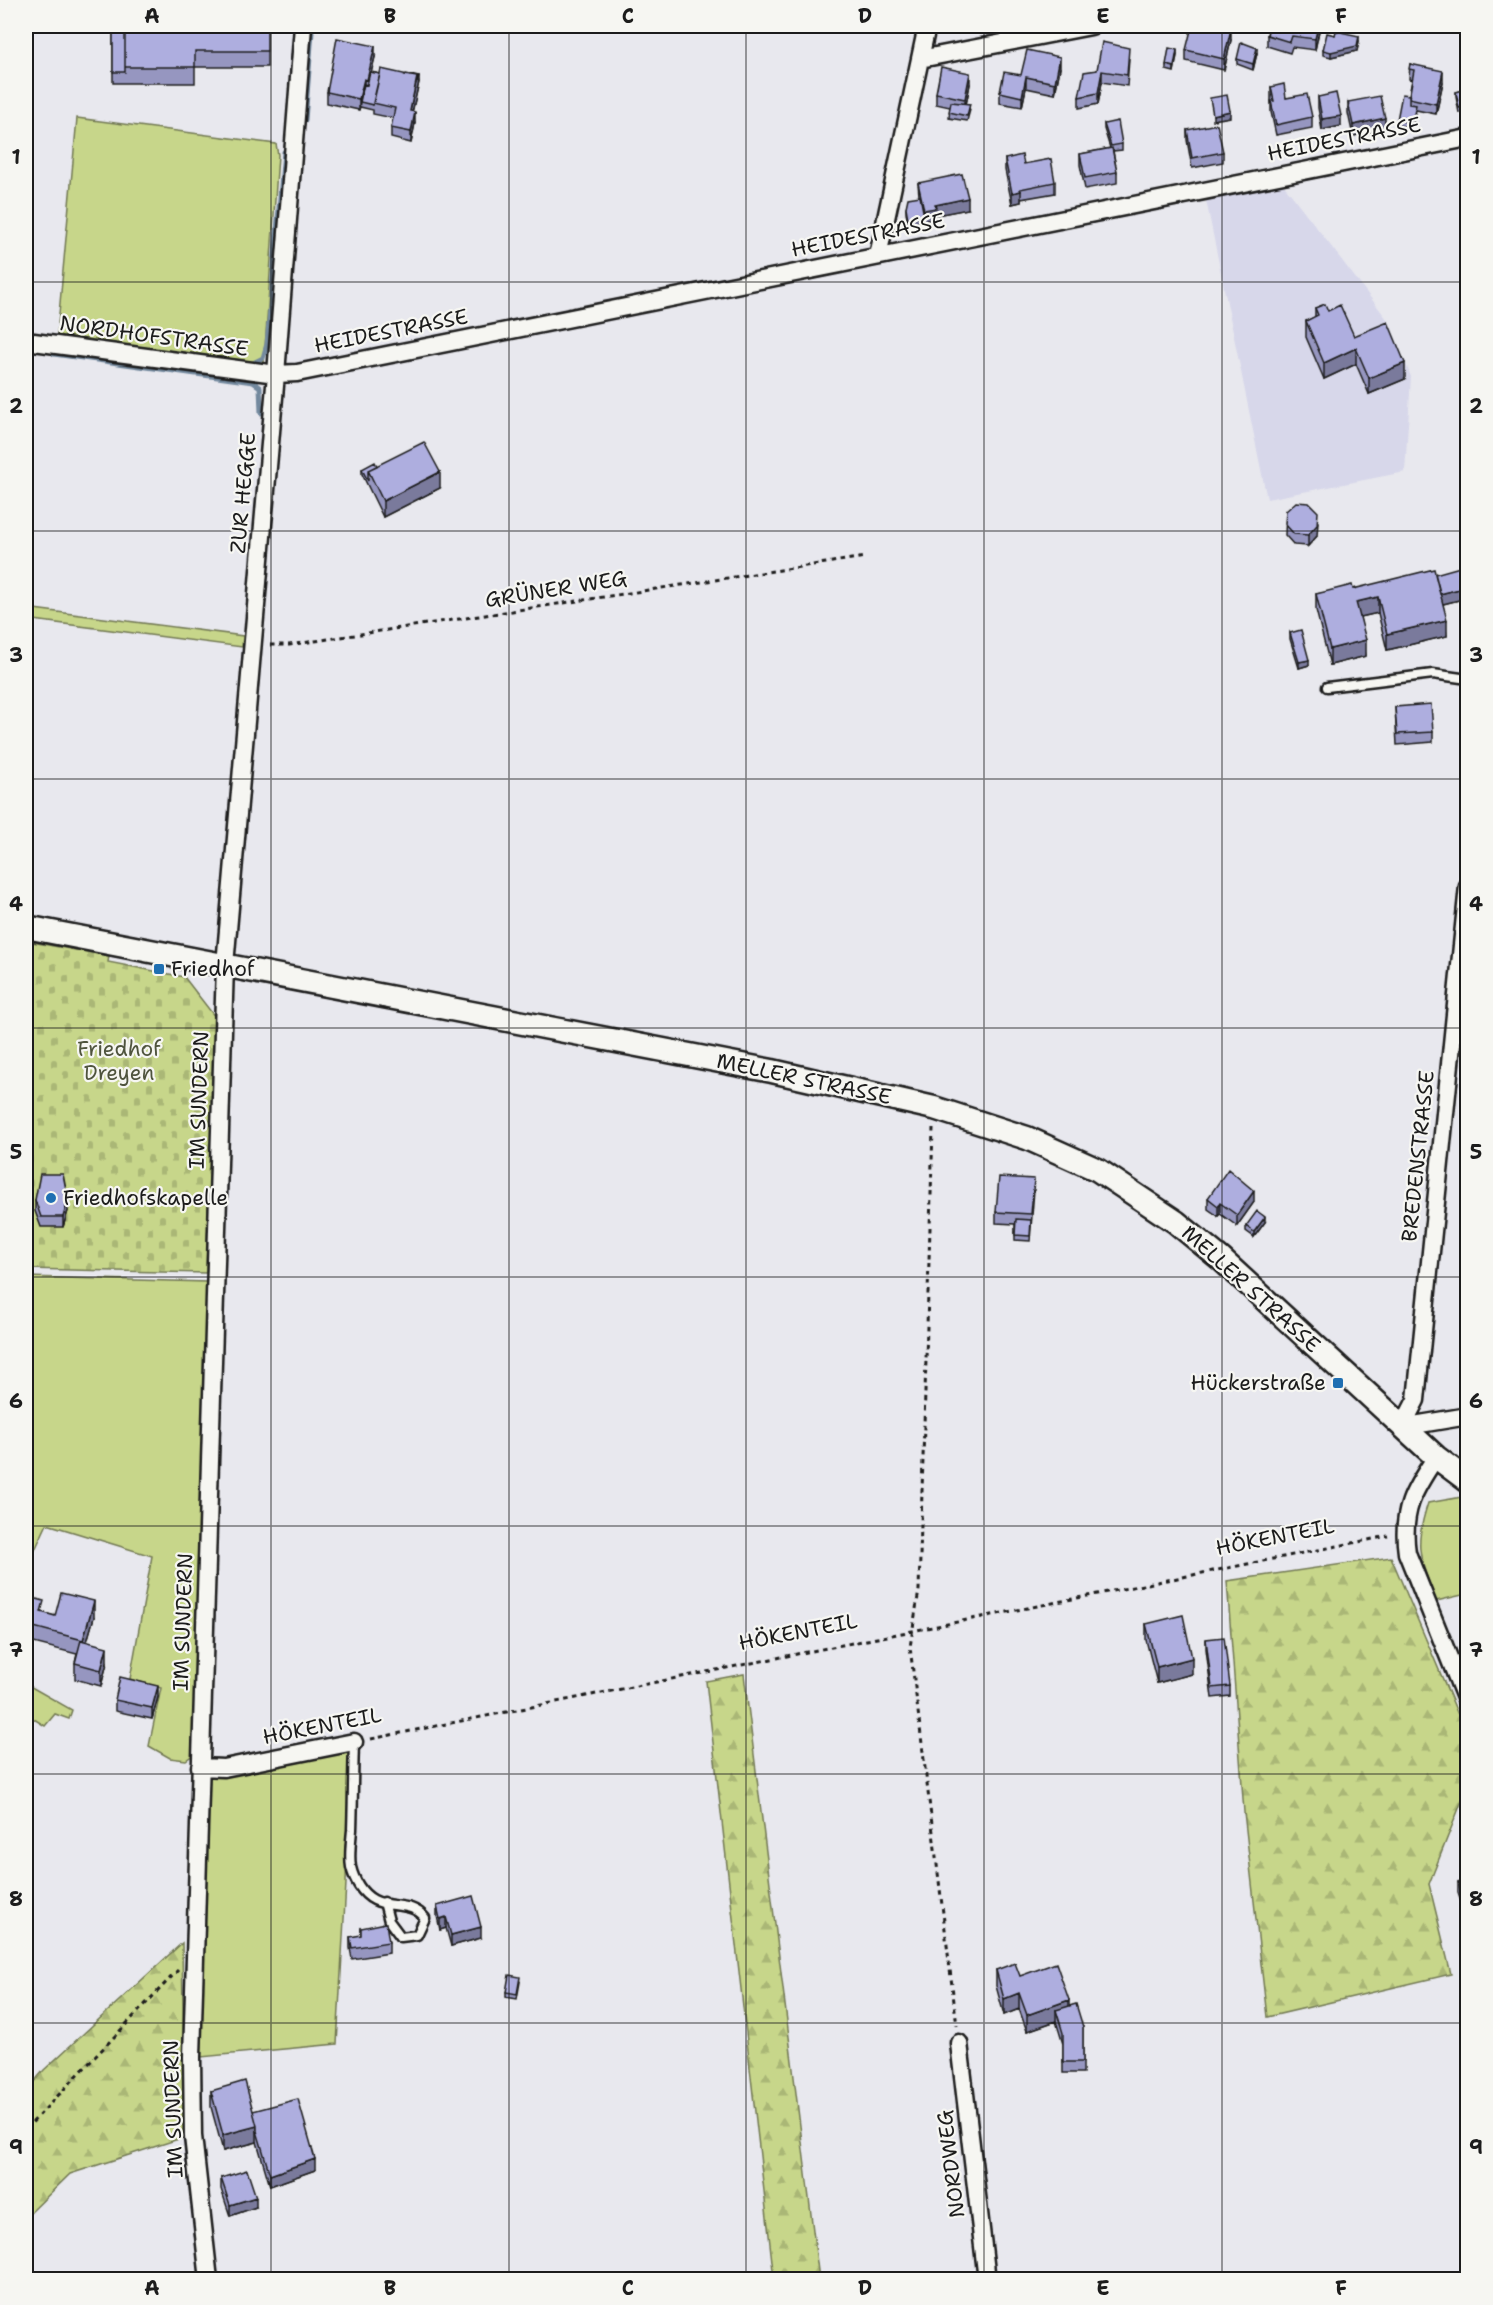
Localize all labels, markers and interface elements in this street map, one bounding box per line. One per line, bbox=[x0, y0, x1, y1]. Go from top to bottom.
text: A bbox=[144, 3, 160, 29]
text: B bbox=[384, 3, 396, 29]
text: C bbox=[622, 3, 634, 29]
text: D bbox=[858, 3, 872, 29]
text: E bbox=[1096, 3, 1110, 29]
text: F bbox=[1335, 3, 1347, 29]
street label: HEIDESTRASSE bbox=[1265, 110, 1423, 168]
text: 1 bbox=[11, 144, 21, 170]
text: 1 bbox=[1471, 144, 1481, 170]
street label: HEIDESTRASSE bbox=[789, 206, 947, 264]
street label: HEIDESTRASSE bbox=[312, 302, 470, 360]
street label: NORDHOFSTRASSE bbox=[58, 309, 250, 363]
text: 2 bbox=[9, 393, 23, 419]
text: 2 bbox=[1469, 393, 1483, 419]
street label: ZUR HEGGE bbox=[224, 431, 262, 555]
street label: GRÜNER WEG bbox=[483, 564, 629, 614]
text: 3 bbox=[9, 642, 23, 668]
text: 3 bbox=[1469, 642, 1483, 668]
text: 4 bbox=[9, 891, 23, 917]
text: 4 bbox=[1469, 891, 1483, 917]
place label: Friedhof bbox=[171, 955, 255, 983]
marker: Friedhof bbox=[152, 962, 166, 976]
street label: IM SUNDERN bbox=[183, 1030, 215, 1170]
park label: Friedhof Dreyen bbox=[77, 1035, 161, 1087]
street label: MELLER STRASSE bbox=[714, 1047, 894, 1111]
street label: BREDENSTRASSE bbox=[1395, 1069, 1441, 1243]
text: 5 bbox=[10, 1139, 22, 1165]
text: 5 bbox=[1470, 1139, 1482, 1165]
place label: Friedhofskapelle bbox=[63, 1184, 228, 1212]
marker: Friedhofskapelle bbox=[44, 1191, 58, 1205]
street label: MELLER STRASSE bbox=[1176, 1219, 1326, 1359]
place label: Hückerstraße bbox=[1190, 1369, 1326, 1397]
marker: Hückerstraße bbox=[1331, 1376, 1345, 1390]
text: 6 bbox=[9, 1388, 23, 1414]
text: 6 bbox=[1469, 1388, 1483, 1414]
street label: HÖKENTEIL bbox=[1213, 1512, 1337, 1562]
street label: IM SUNDERN bbox=[167, 1552, 199, 1692]
street label: HÖKENTEIL bbox=[736, 1607, 860, 1657]
text: 7 bbox=[9, 1637, 23, 1663]
text: 7 bbox=[1469, 1637, 1483, 1663]
street label: HÖKENTEIL bbox=[260, 1701, 384, 1751]
text: 8 bbox=[9, 1886, 23, 1912]
text: 8 bbox=[1469, 1886, 1483, 1912]
street label: IM SUNDERN bbox=[157, 2039, 189, 2179]
street label: NORDWEG bbox=[930, 2108, 972, 2220]
text: 9 bbox=[9, 2134, 23, 2160]
text: 9 bbox=[1469, 2134, 1483, 2160]
text: A bbox=[144, 2275, 160, 2301]
text: B bbox=[384, 2275, 396, 2301]
text: C bbox=[622, 2275, 634, 2301]
text: D bbox=[858, 2275, 872, 2301]
text: E bbox=[1096, 2275, 1110, 2301]
text: F bbox=[1335, 2275, 1347, 2301]

